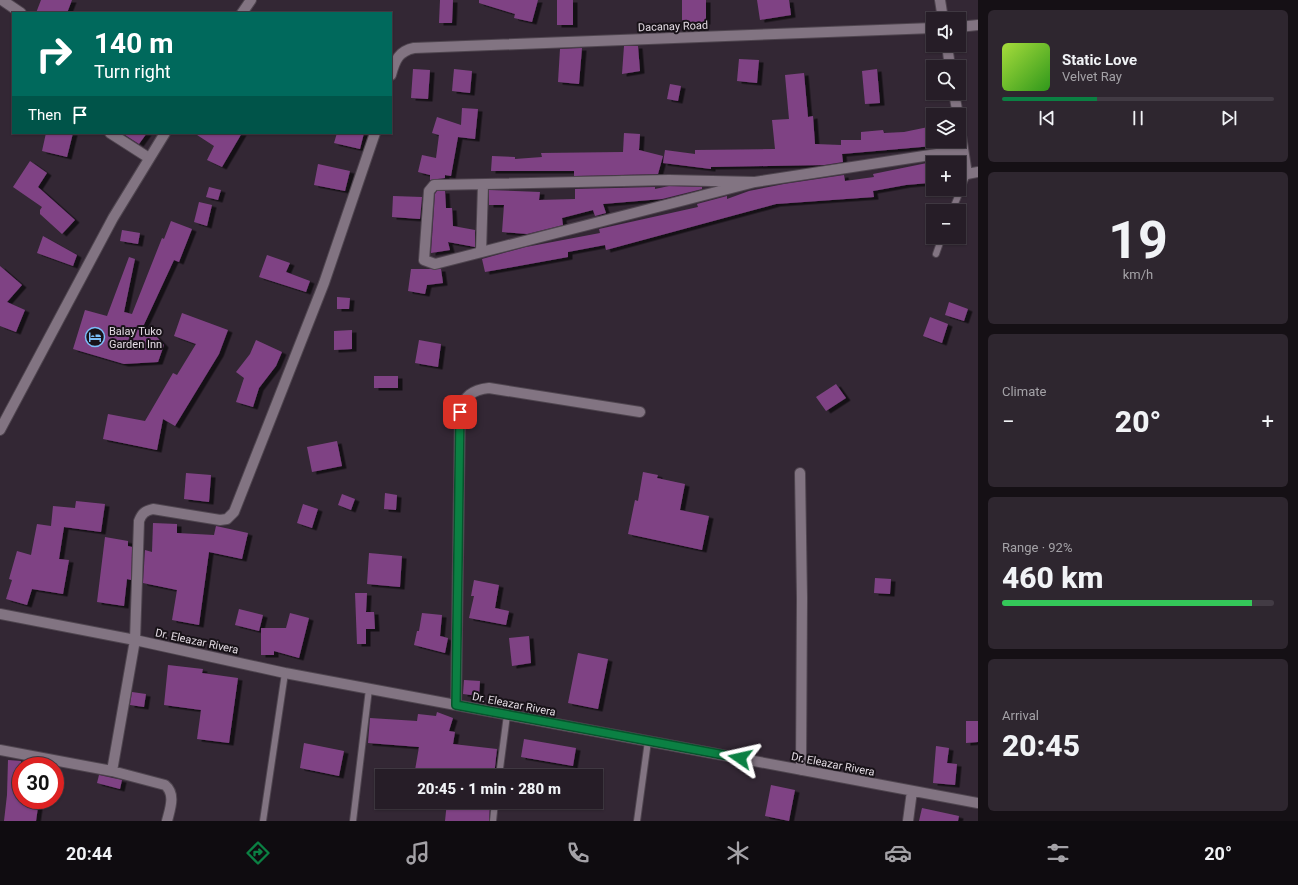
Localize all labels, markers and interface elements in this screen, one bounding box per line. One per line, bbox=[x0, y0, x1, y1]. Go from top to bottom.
map controls bbox=[926, 12, 966, 244]
button: sound bbox=[926, 12, 966, 52]
street label: Dacanay Road bbox=[638, 19, 708, 34]
text: 140 m bbox=[94, 27, 173, 60]
icon: right bbox=[28, 28, 80, 80]
text: Static Love bbox=[1062, 51, 1137, 69]
button: search bbox=[926, 60, 966, 100]
text: Turn right bbox=[94, 61, 171, 82]
text: Velvet Ray bbox=[1062, 69, 1122, 84]
icon: arrive bbox=[69, 104, 91, 126]
text: Then bbox=[28, 106, 61, 124]
icon: previous bbox=[1036, 107, 1058, 129]
icon: pause bbox=[1127, 107, 1149, 129]
icon: next bbox=[1218, 107, 1240, 129]
button: layers bbox=[926, 108, 966, 148]
button: + bbox=[926, 156, 966, 196]
button: − bbox=[926, 204, 966, 244]
text: 19 bbox=[1108, 210, 1168, 271]
text: km/h bbox=[1123, 267, 1153, 282]
place label: Balay Tuko Garden Inn bbox=[109, 325, 162, 351]
hotel icon: Balay Tuko Garden Inn bbox=[84, 326, 106, 348]
text: Climate bbox=[1002, 384, 1046, 399]
pin bbox=[443, 395, 477, 429]
icon: arrive bbox=[449, 401, 471, 423]
text: 20° bbox=[1115, 404, 1161, 439]
text: − bbox=[1002, 409, 1015, 434]
text: + bbox=[1262, 409, 1274, 434]
text: Range · 92% bbox=[1002, 540, 1072, 555]
text: 460 km bbox=[1002, 560, 1104, 595]
street label: Dr. Eleazar Rivera bbox=[154, 626, 240, 657]
street label: Dr. Eleazar Rivera bbox=[471, 690, 557, 719]
text: Arrival bbox=[1002, 708, 1039, 723]
text: 20:45 bbox=[1002, 728, 1080, 763]
position arrow bbox=[719, 737, 761, 779]
street label: Dr. Eleazar Rivera bbox=[790, 750, 876, 779]
speed limit sign: 30 bbox=[12, 757, 64, 809]
text: 20:45 · 1 min · 280 m bbox=[417, 780, 561, 798]
icon: directions bbox=[244, 839, 272, 867]
icon: music bbox=[404, 839, 432, 867]
icon: phone bbox=[564, 839, 592, 867]
icon: climate bbox=[724, 839, 752, 867]
icon: car bbox=[884, 839, 912, 867]
icon: filters bbox=[1044, 839, 1072, 867]
text: 20:44 bbox=[66, 843, 112, 864]
text: 20° bbox=[1204, 843, 1232, 864]

